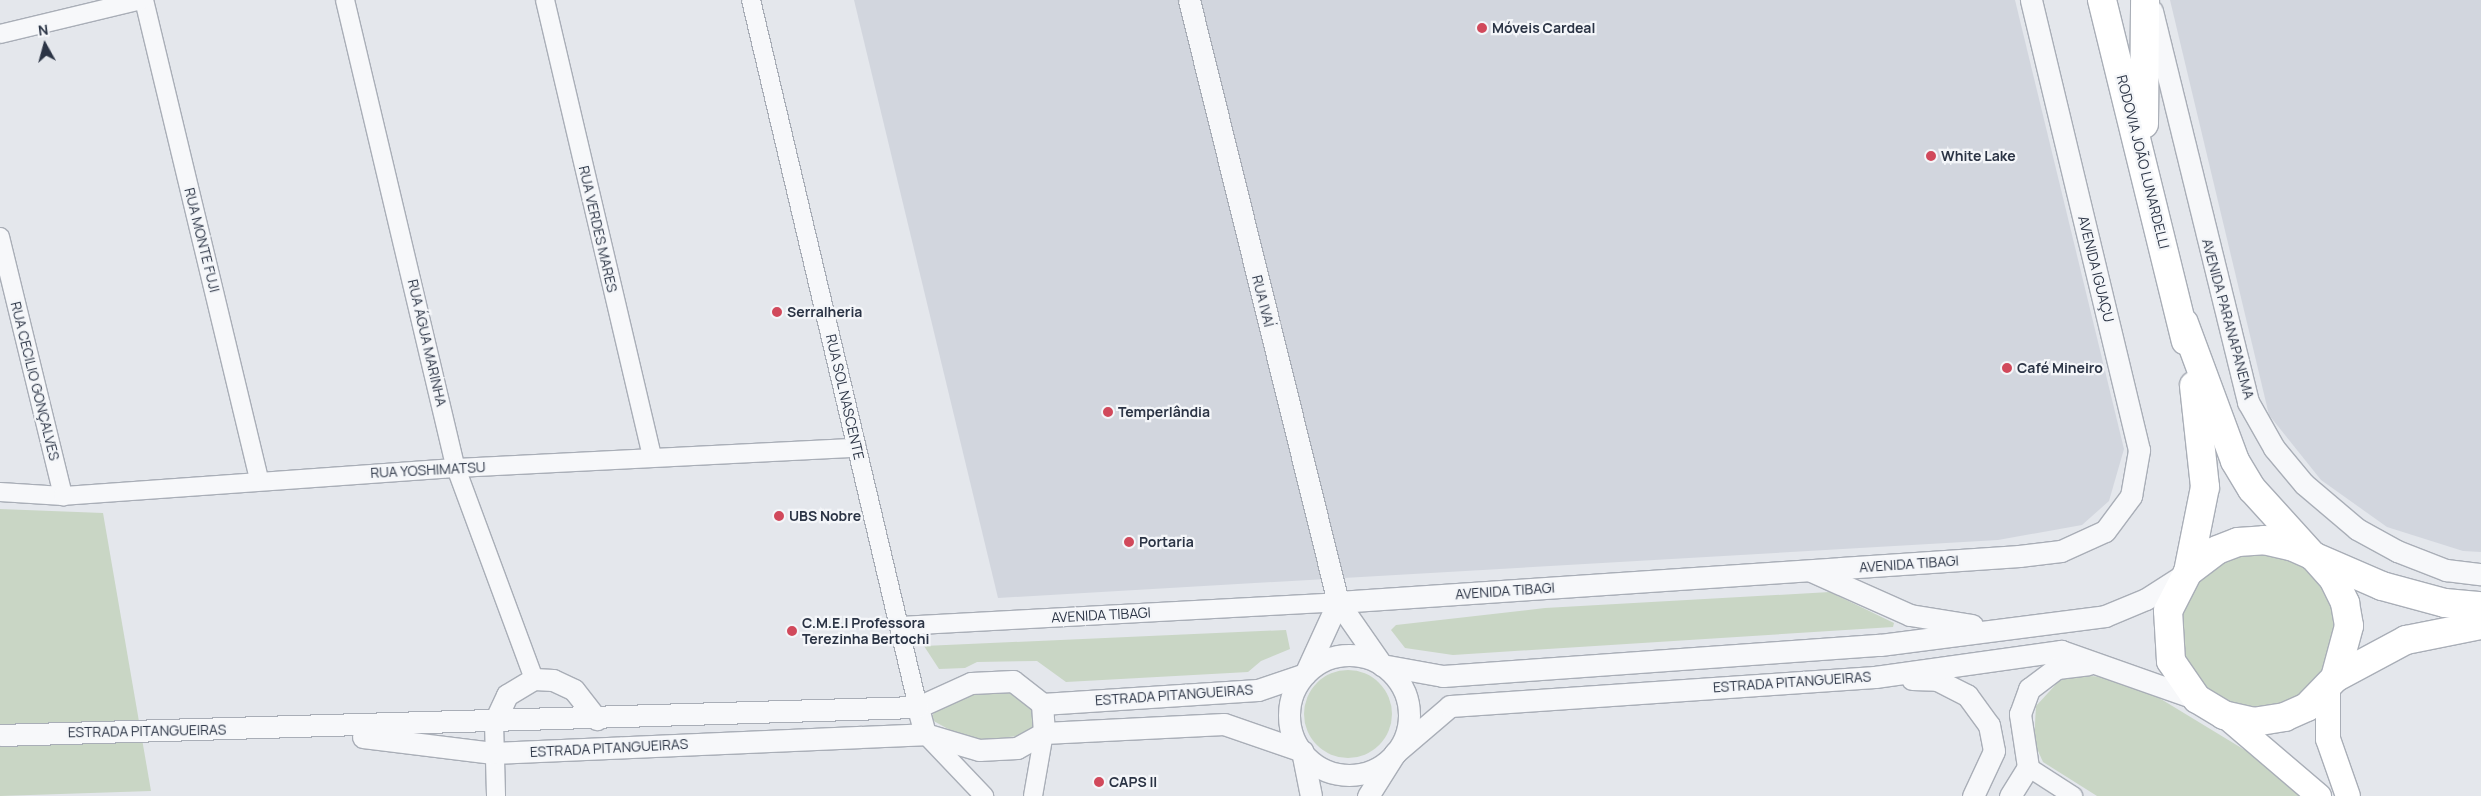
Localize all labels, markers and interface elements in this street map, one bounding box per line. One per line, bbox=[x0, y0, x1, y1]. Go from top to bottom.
north arrow bbox=[20, 20, 70, 70]
text: N bbox=[37, 20, 49, 40]
place label: Móveis Cardeal bbox=[1492, 20, 1595, 36]
marker: Móveis Cardeal bbox=[1476, 22, 1488, 34]
street label: RODOVIA JOÃO LUNARDELLI bbox=[2113, 73, 2173, 251]
place label: White Lake bbox=[1941, 148, 2016, 164]
marker: White Lake bbox=[1925, 150, 1937, 162]
street label: RUA VERDES MARES bbox=[575, 164, 621, 294]
street label: RUA MONTE FUJI bbox=[181, 186, 223, 294]
street label: AVENIDA IGUAÇU bbox=[2075, 214, 2117, 324]
street label: AVENIDA PARANAPANEMA bbox=[2198, 237, 2258, 401]
street label: RUA IVAÍ bbox=[1248, 273, 1278, 329]
street label: RUA ÁGUA MARINHA bbox=[404, 278, 450, 408]
street label: RUA CECILIO GONÇALVES bbox=[7, 300, 63, 462]
place label: Serralheria bbox=[787, 304, 862, 320]
marker: Serralheria bbox=[771, 306, 783, 318]
street label: RUA SOL NASCENTE bbox=[822, 332, 868, 462]
place label: Café Mineiro bbox=[2017, 360, 2103, 376]
marker: Café Mineiro bbox=[2001, 362, 2013, 374]
place label: Temperlândia bbox=[1118, 404, 1210, 420]
marker: Temperlândia bbox=[1102, 406, 1114, 418]
street label: RUA YOSHIMATSU bbox=[370, 459, 486, 481]
place label: UBS Nobre bbox=[789, 508, 861, 524]
marker: UBS Nobre bbox=[773, 510, 785, 522]
place label: Portaria bbox=[1139, 534, 1194, 550]
marker: Portaria bbox=[1123, 536, 1135, 548]
street label: AVENIDA TIBAGI bbox=[1859, 552, 1959, 576]
street label: AVENIDA TIBAGI bbox=[1455, 579, 1555, 603]
street label: AVENIDA TIBAGI bbox=[1051, 604, 1151, 626]
place label: C.M.E.I Professora Terezinha Bertochi bbox=[802, 615, 929, 648]
marker: C.M.E.I Professora Terezinha Bertochi bbox=[786, 625, 798, 637]
street label: ESTRADA PITANGUEIRAS bbox=[1712, 668, 1872, 696]
street label: ESTRADA PITANGUEIRAS bbox=[1094, 681, 1254, 709]
street label: ESTRADA PITANGUEIRAS bbox=[68, 721, 226, 741]
street label: ESTRADA PITANGUEIRAS bbox=[530, 735, 688, 761]
place label: CAPS II bbox=[1109, 774, 1157, 790]
marker: CAPS II bbox=[1093, 776, 1105, 788]

